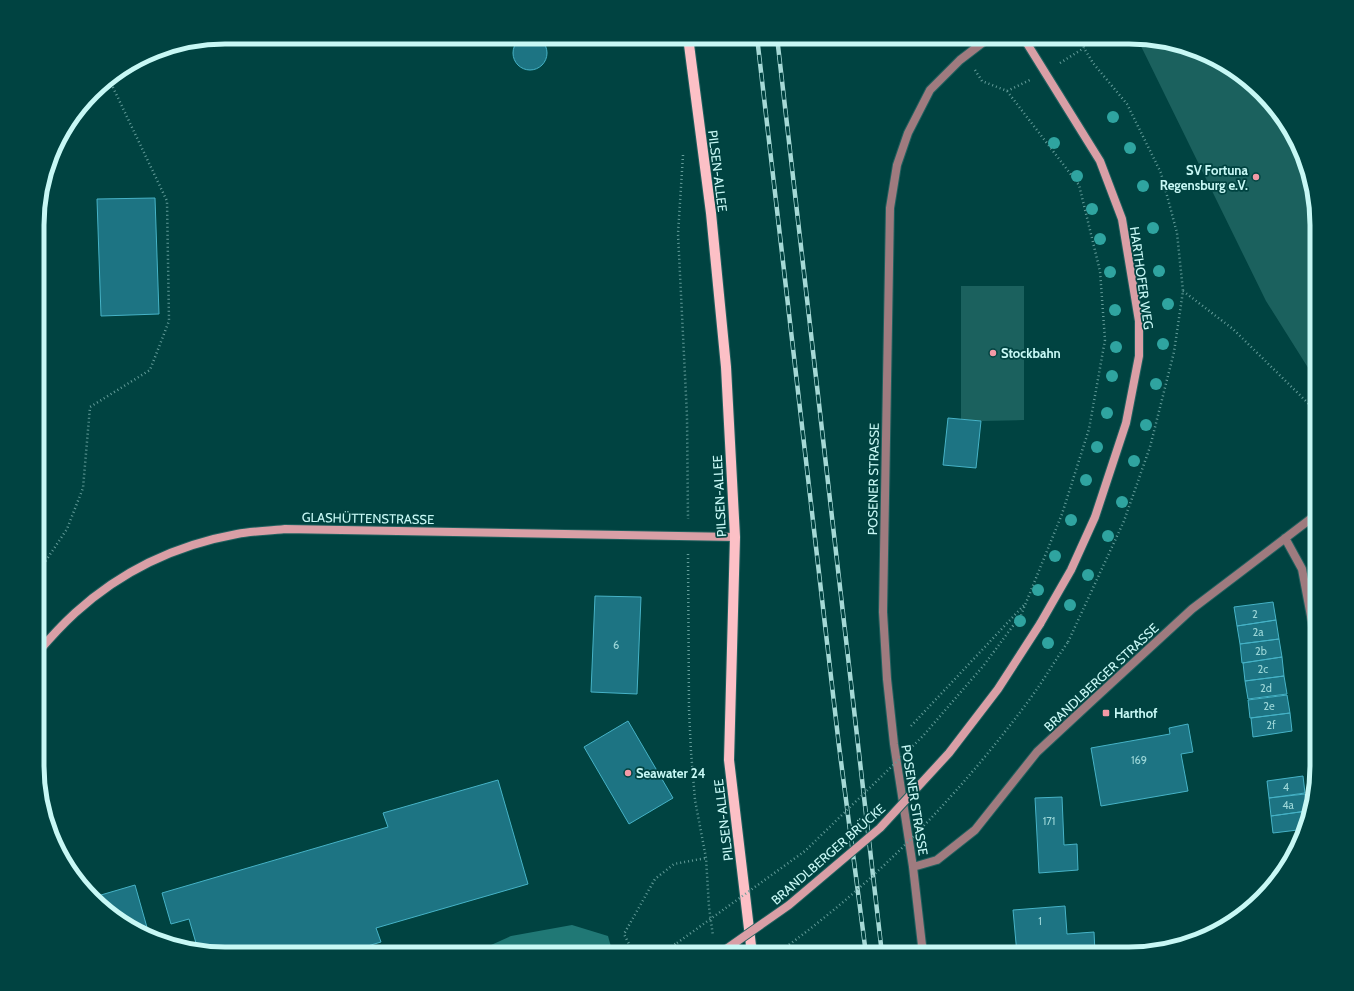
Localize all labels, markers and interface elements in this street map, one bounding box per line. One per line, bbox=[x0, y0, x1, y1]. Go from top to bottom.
street label: PILSEN-ALLEE bbox=[705, 129, 731, 213]
place label: SV Fortuna Regensburg e.V. bbox=[1160, 162, 1249, 193]
marker: SV Fortuna Regensburg e.V. bbox=[1251, 172, 1261, 182]
street label: HARTHOFER WEG bbox=[1127, 225, 1157, 331]
place label: Stockbahn bbox=[1001, 345, 1061, 361]
marker: Stockbahn bbox=[988, 348, 998, 358]
street label: POSENER STRASSE bbox=[864, 423, 882, 535]
street label: PILSEN-ALLEE bbox=[709, 455, 729, 537]
street label: GLASHÜTTENSTRASSE bbox=[302, 509, 434, 527]
house number: 2 bbox=[1252, 607, 1258, 621]
street label: BRANDLBERGER STRASSE bbox=[1040, 620, 1162, 734]
house number: 2a bbox=[1252, 625, 1264, 639]
house number: 6 bbox=[613, 638, 619, 652]
house number: 2b bbox=[1255, 644, 1267, 658]
house number: 2c bbox=[1258, 662, 1268, 676]
house number: 2d bbox=[1260, 681, 1272, 695]
house number: 2e bbox=[1263, 699, 1275, 713]
place label: Harthof bbox=[1114, 705, 1158, 721]
marker: Harthof bbox=[1101, 708, 1111, 718]
house number: 2f bbox=[1266, 718, 1276, 732]
street label: POSENER STRASSE bbox=[898, 743, 932, 857]
house number: 169 bbox=[1131, 753, 1147, 767]
place label: Seawater 24 bbox=[636, 765, 706, 781]
marker: Seawater 24 bbox=[623, 768, 633, 778]
street label: PILSEN-ALLEE bbox=[710, 778, 736, 862]
house number: 4 bbox=[1283, 780, 1290, 794]
house number: 4a bbox=[1282, 798, 1295, 812]
street label: BRANDLBERGER BRÜCKE bbox=[768, 800, 888, 908]
house number: 171 bbox=[1043, 814, 1055, 828]
house number: 1 bbox=[1038, 914, 1042, 928]

